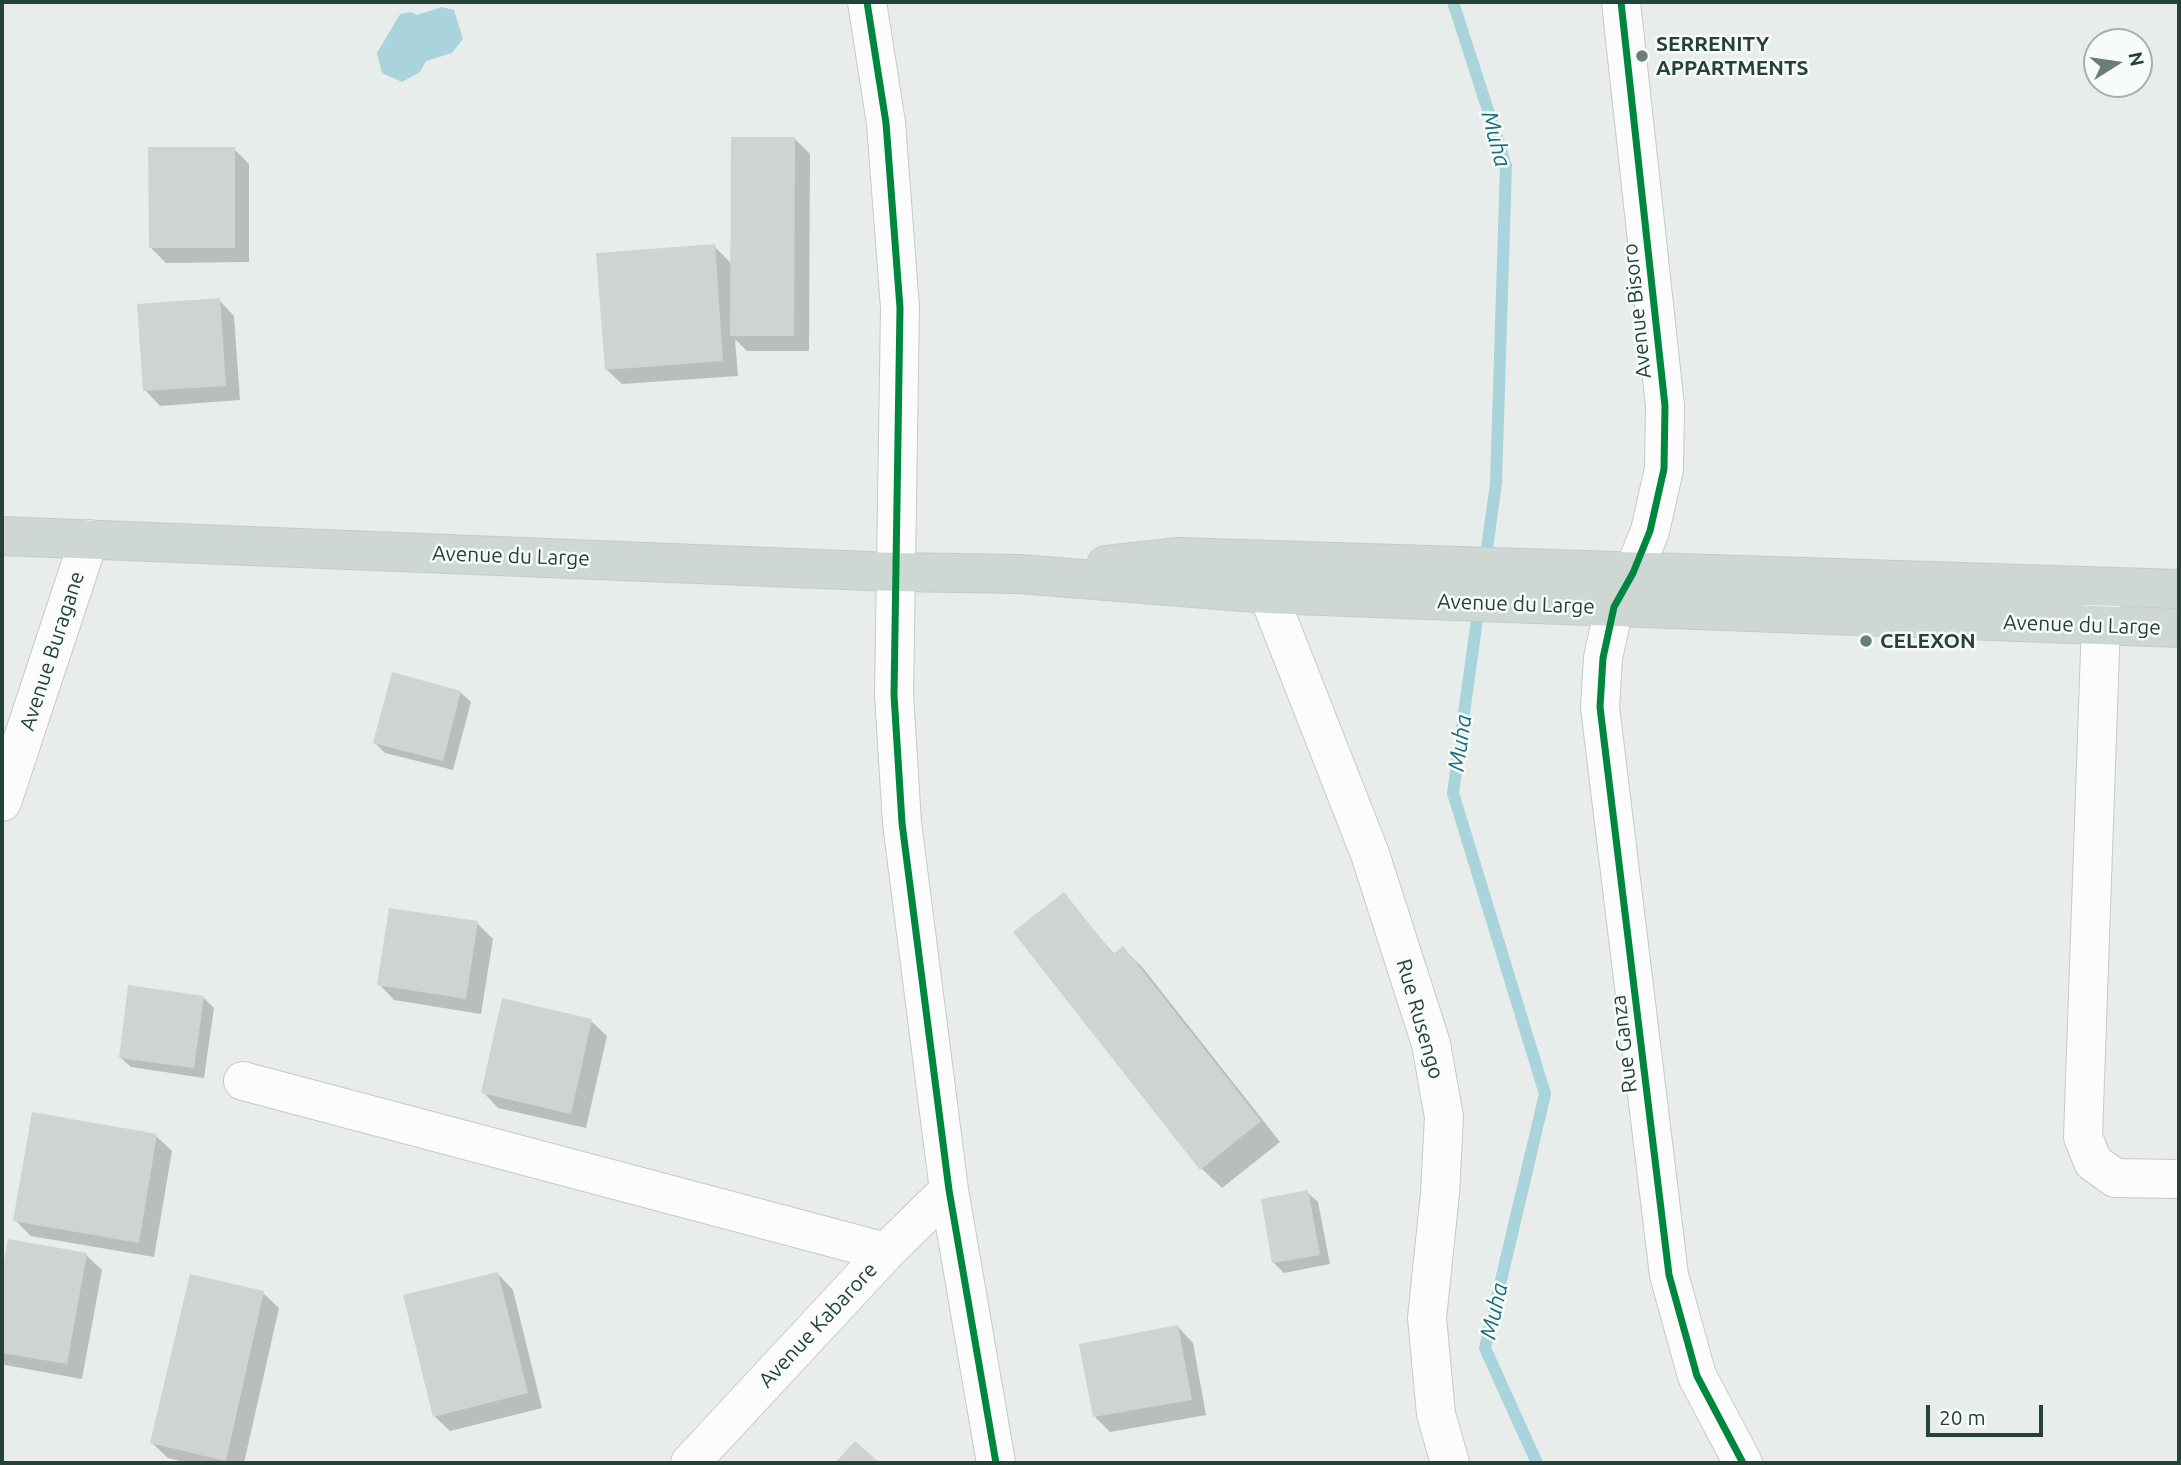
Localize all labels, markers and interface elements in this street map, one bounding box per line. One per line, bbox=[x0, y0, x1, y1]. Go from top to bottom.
north arrow bbox=[2083, 28, 2153, 98]
place label: SERRENITY APPARTMENTS bbox=[1656, 31, 1808, 81]
marker: SERRENITY APPARTMENTS bbox=[1634, 48, 1650, 64]
text: N bbox=[2124, 50, 2149, 68]
water label: Muha bbox=[1475, 108, 1517, 170]
street label: Avenue Bisoro bbox=[1617, 242, 1657, 380]
street label: Avenue du Large bbox=[432, 541, 590, 571]
street label: Avenue Buragane bbox=[14, 568, 90, 734]
street label: Avenue du Large bbox=[1437, 589, 1595, 619]
street label: Avenue du Large bbox=[2003, 610, 2161, 640]
place label: CELEXON bbox=[1880, 628, 1976, 654]
marker: CELEXON bbox=[1858, 633, 1874, 649]
water label: Muha bbox=[1442, 713, 1478, 773]
street label: Rue Rusengo bbox=[1391, 956, 1449, 1082]
street label: Rue Ganza bbox=[1605, 994, 1643, 1094]
street label: Avenue Kabarore bbox=[754, 1257, 882, 1393]
water label: Muha bbox=[1474, 1280, 1514, 1342]
scale bar bbox=[1929, 1392, 2046, 1436]
text: 20 m bbox=[1939, 1405, 1986, 1429]

